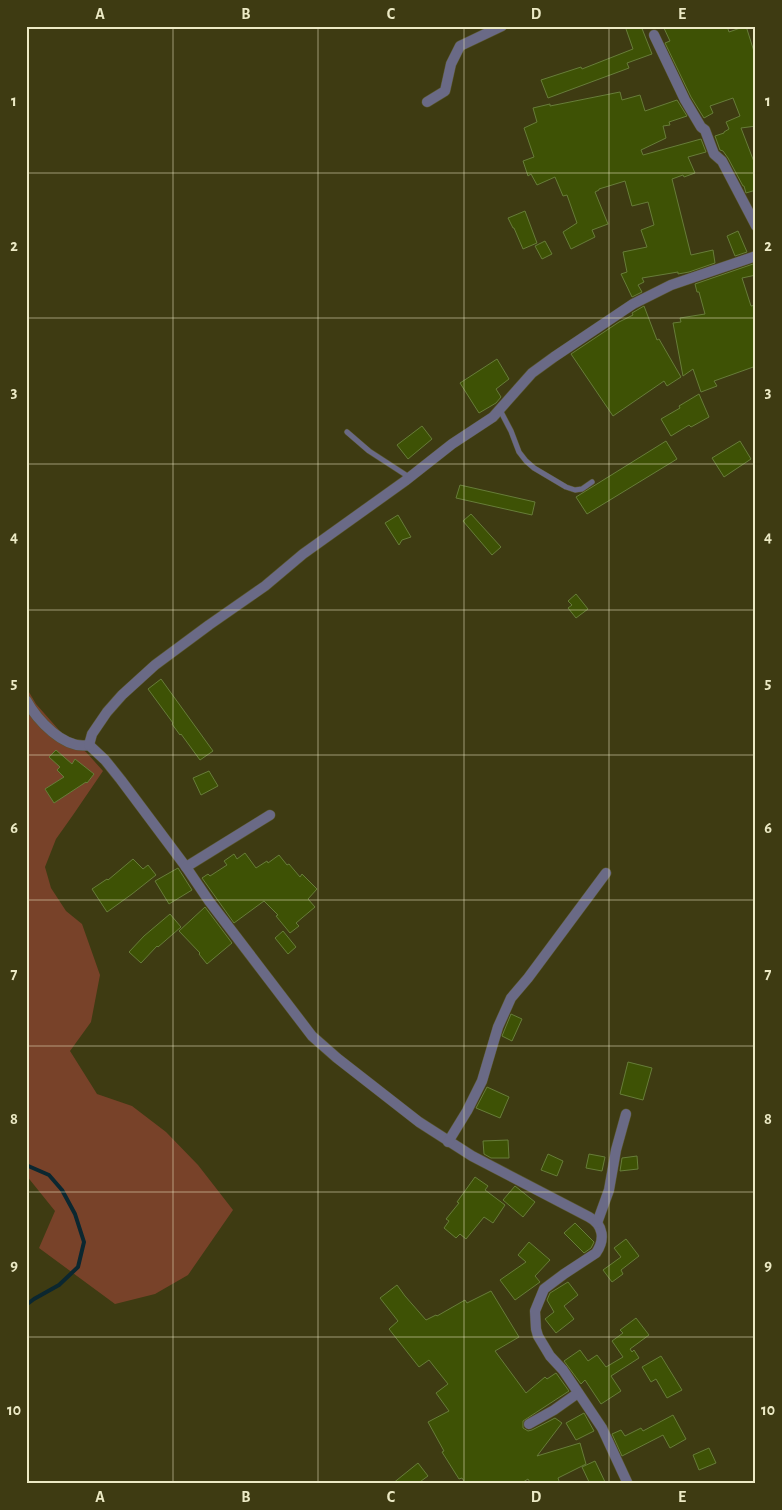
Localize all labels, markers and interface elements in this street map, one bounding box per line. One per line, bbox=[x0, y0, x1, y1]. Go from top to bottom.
text: A bbox=[95, 6, 105, 22]
text: B bbox=[241, 6, 251, 22]
text: C bbox=[387, 6, 396, 22]
text: D bbox=[531, 6, 542, 22]
text: E bbox=[678, 6, 686, 22]
text: 1 bbox=[11, 93, 17, 109]
text: 1 bbox=[765, 93, 771, 109]
text: 2 bbox=[10, 238, 18, 254]
text: 2 bbox=[764, 238, 772, 254]
text: 3 bbox=[11, 384, 18, 400]
text: 3 bbox=[765, 384, 772, 400]
text: 4 bbox=[10, 529, 18, 545]
text: 4 bbox=[764, 529, 772, 545]
text: 5 bbox=[11, 675, 18, 691]
text: 5 bbox=[765, 675, 772, 691]
text: 6 bbox=[10, 820, 18, 836]
text: 6 bbox=[764, 820, 772, 836]
text: 7 bbox=[11, 966, 18, 982]
text: 7 bbox=[765, 966, 772, 982]
text: 8 bbox=[10, 1111, 18, 1127]
text: 8 bbox=[764, 1111, 772, 1127]
text: 9 bbox=[10, 1257, 18, 1273]
text: 9 bbox=[764, 1257, 772, 1273]
text: 10 bbox=[7, 1402, 21, 1418]
text: 10 bbox=[761, 1402, 775, 1418]
text: A bbox=[95, 1489, 105, 1505]
text: B bbox=[241, 1489, 251, 1505]
text: C bbox=[387, 1489, 396, 1505]
text: D bbox=[531, 1489, 542, 1505]
text: E bbox=[678, 1489, 686, 1505]

